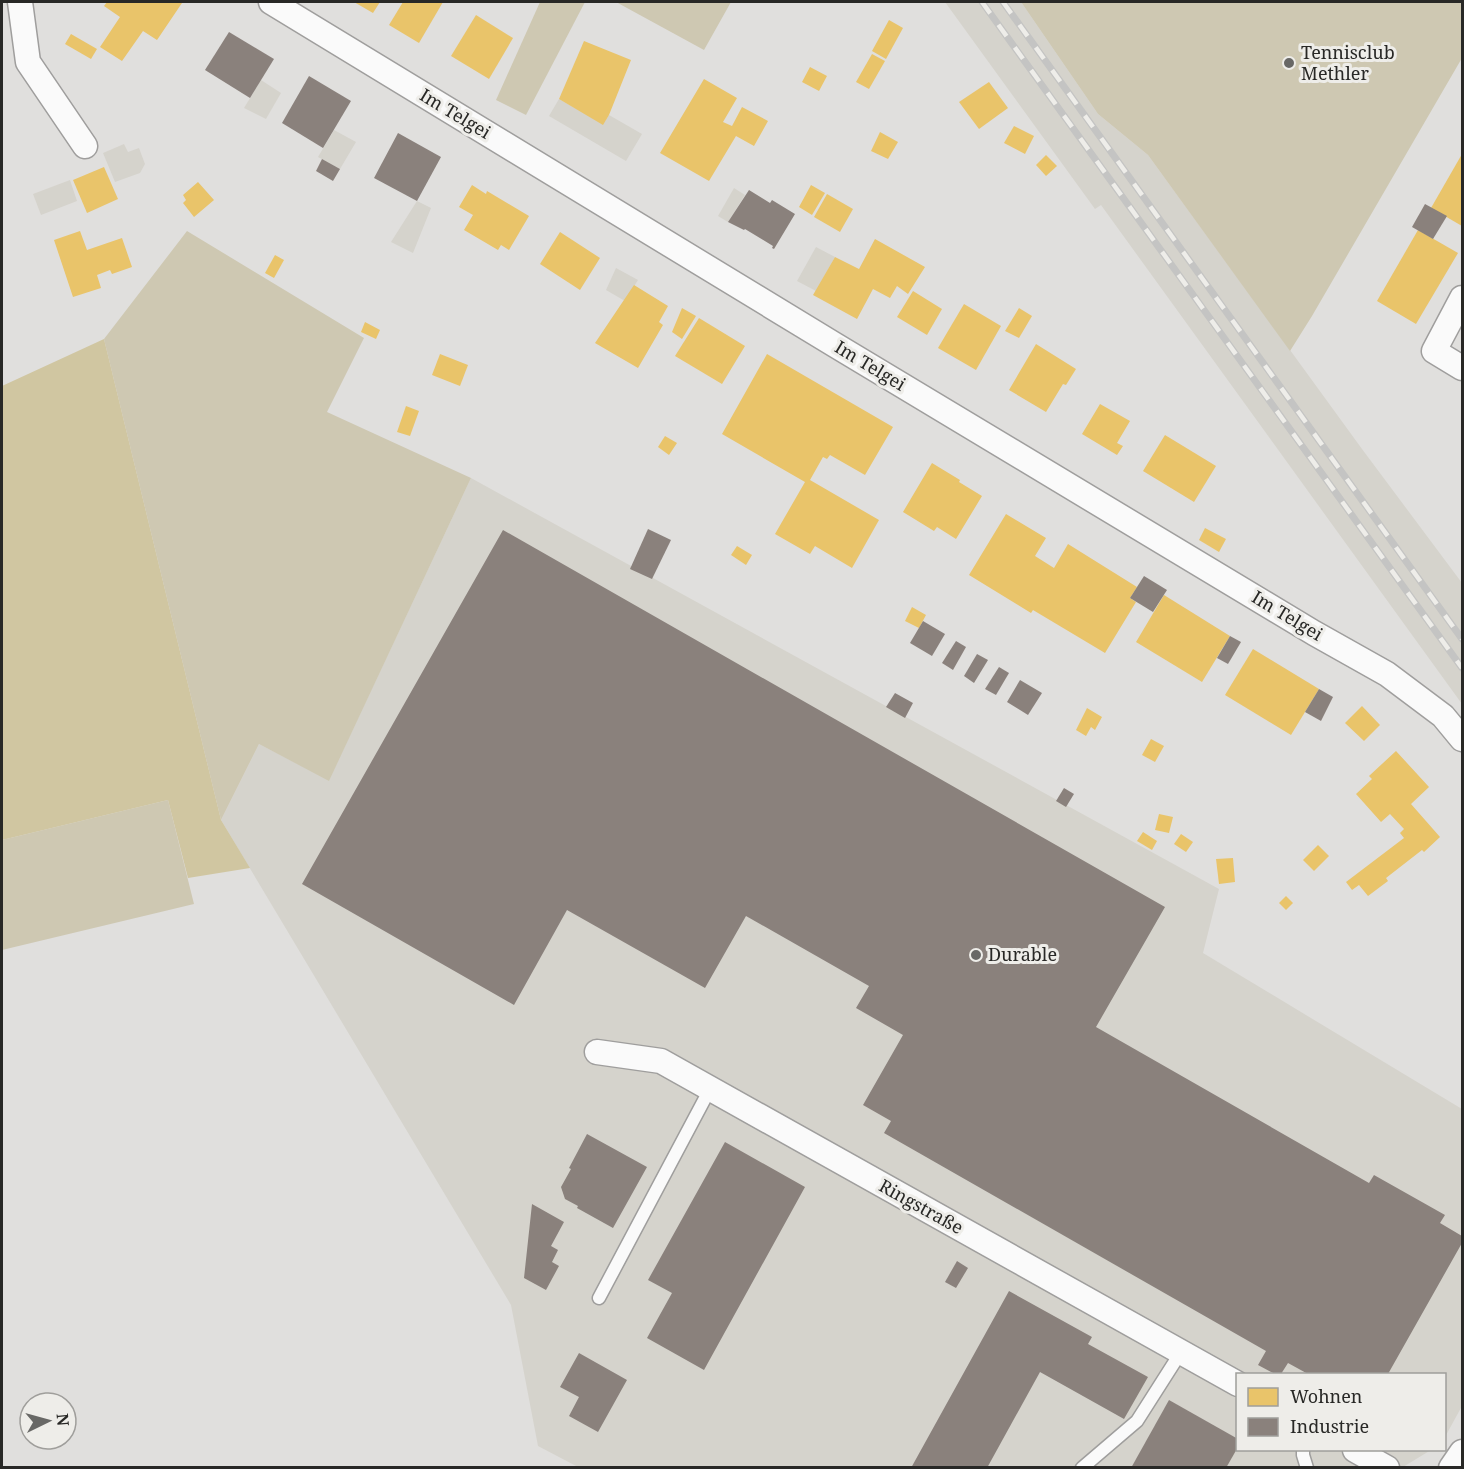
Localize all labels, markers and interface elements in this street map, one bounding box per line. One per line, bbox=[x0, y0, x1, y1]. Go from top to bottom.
place label: Tennisclub Methler bbox=[1301, 40, 1395, 85]
marker: Tennisclub Methler bbox=[1282, 56, 1296, 70]
street label: Im Telgei bbox=[416, 83, 496, 144]
street label: Im Telgei bbox=[831, 335, 911, 396]
street label: Im Telgei bbox=[1248, 585, 1328, 646]
place label: Durable bbox=[988, 942, 1057, 966]
marker: Durable bbox=[969, 948, 983, 962]
street label: Ringstraße bbox=[875, 1173, 968, 1239]
legend bbox=[1236, 1373, 1446, 1451]
text: Wohnen bbox=[1290, 1384, 1363, 1408]
north arrow bbox=[18, 1391, 78, 1451]
text: N bbox=[51, 1412, 74, 1427]
text: Industrie bbox=[1290, 1414, 1369, 1438]

